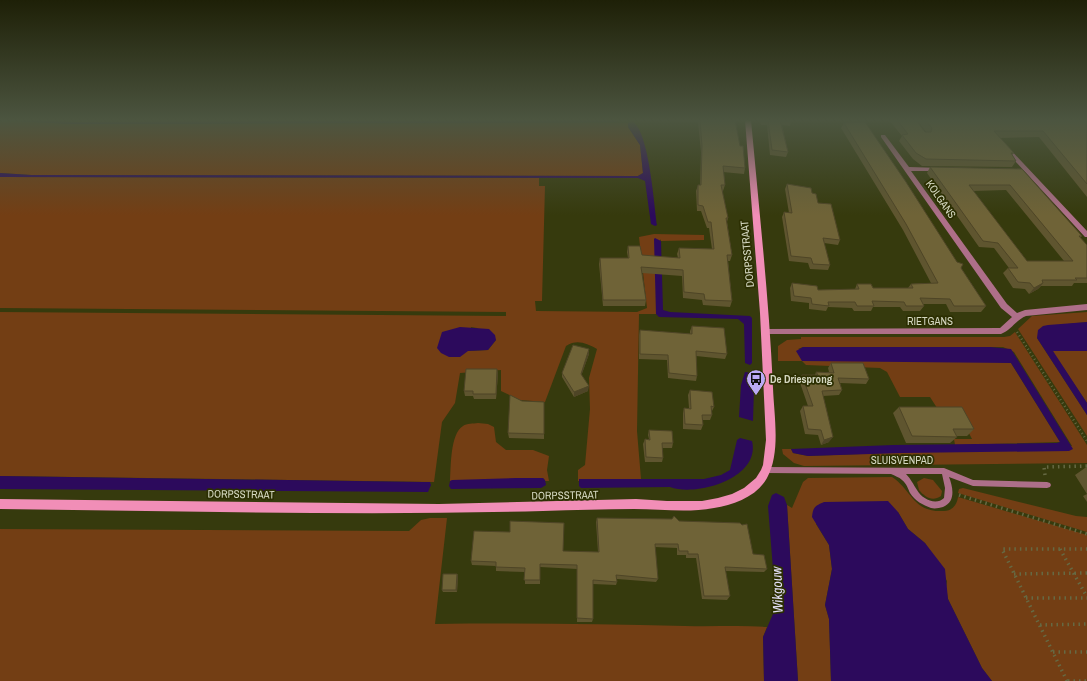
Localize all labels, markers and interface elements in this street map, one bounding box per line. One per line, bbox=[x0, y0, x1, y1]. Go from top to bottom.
street label: KOLGANS bbox=[923, 177, 959, 221]
street label: DORPSSTRAAT bbox=[737, 220, 757, 288]
street label: RIETGANS bbox=[907, 314, 953, 328]
bus stop icon: De Driesprong bbox=[745, 368, 767, 396]
place label: De Driesprong bbox=[770, 372, 833, 386]
street label: SLUISVENPAD bbox=[871, 453, 933, 467]
street label: DORPSSTRAAT bbox=[207, 486, 275, 502]
street label: DORPSSTRAAT bbox=[531, 487, 599, 503]
water label: Wikgouw bbox=[767, 566, 787, 614]

